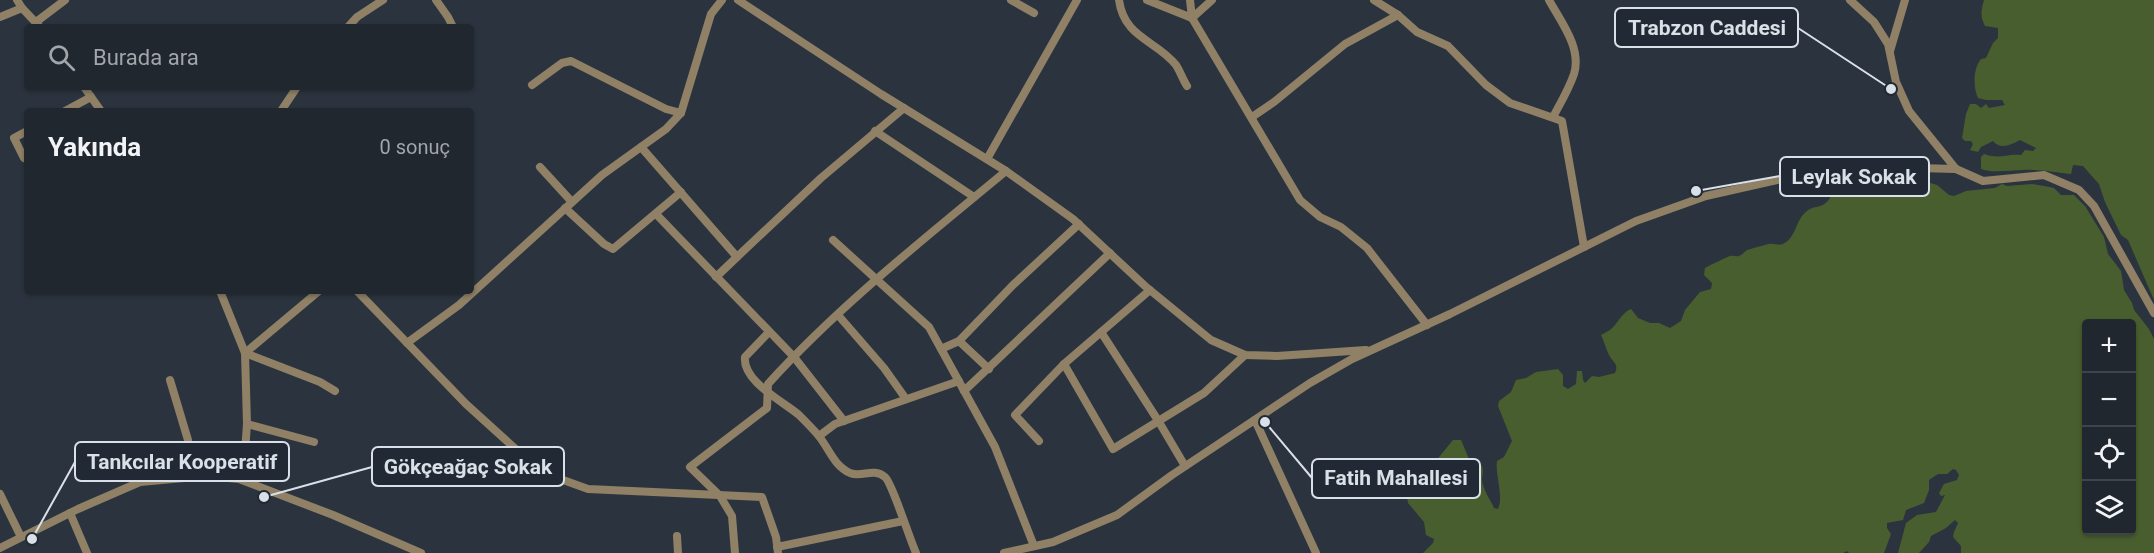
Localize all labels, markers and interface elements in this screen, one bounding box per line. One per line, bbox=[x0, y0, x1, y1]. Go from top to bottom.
callout: Trabzon Caddesi bbox=[1615, 8, 1798, 47]
text: Trabzon Caddesi bbox=[1628, 16, 1786, 40]
search box bbox=[24, 24, 474, 90]
icon: search bbox=[45, 41, 78, 74]
text: Burada ara bbox=[93, 45, 199, 70]
text: Yakında bbox=[48, 132, 141, 162]
text: 0 sonuç bbox=[380, 135, 450, 159]
callout: Leylak Sokak bbox=[1780, 157, 1929, 196]
text: Leylak Sokak bbox=[1792, 165, 1917, 189]
map controls bbox=[2082, 319, 2136, 535]
button: + bbox=[2082, 319, 2136, 373]
button: − bbox=[2082, 373, 2136, 427]
button: locate bbox=[2082, 427, 2136, 481]
callout: Tankcılar Kooperatif bbox=[75, 442, 289, 481]
callout: Gökçeağaç Sokak bbox=[372, 447, 564, 486]
text: Tankcılar Kooperatif bbox=[87, 450, 278, 474]
text: Gökçeağaç Sokak bbox=[384, 455, 553, 479]
callout: Fatih Mahallesi bbox=[1312, 459, 1480, 498]
text: Fatih Mahallesi bbox=[1324, 466, 1468, 490]
button: layers bbox=[2082, 481, 2136, 535]

